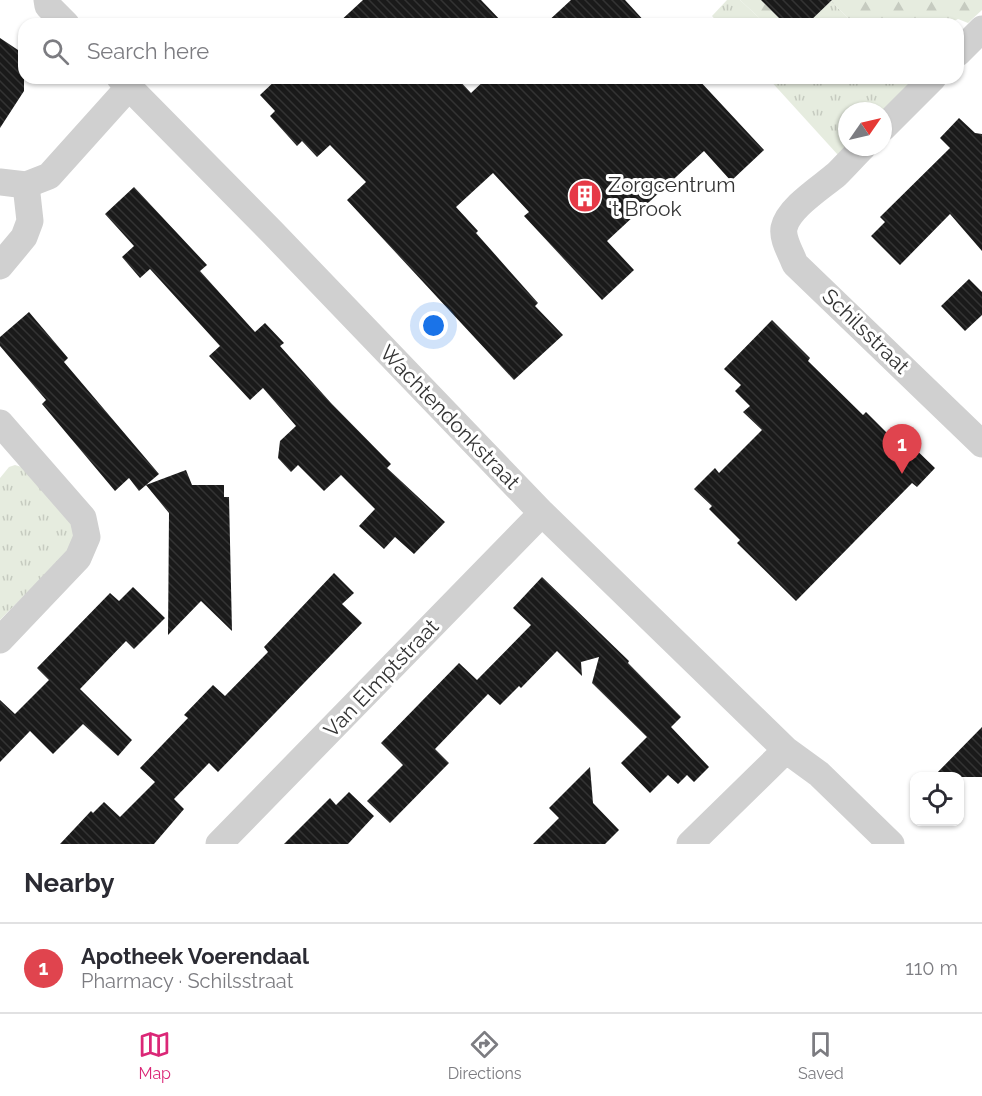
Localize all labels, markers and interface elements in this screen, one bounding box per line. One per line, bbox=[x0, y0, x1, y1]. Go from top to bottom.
search box bbox=[18, 18, 964, 84]
icon: search bbox=[39, 35, 72, 68]
text: Search here bbox=[87, 38, 209, 64]
north arrow bbox=[838, 102, 892, 156]
place label: Zorgcentrum 't Brook bbox=[608, 172, 736, 221]
building icon: Zorgcentrum 't Brook bbox=[567, 178, 603, 214]
street label: Schilsstraat bbox=[817, 283, 915, 379]
your location bbox=[419, 311, 448, 340]
street label: Wachtendonkstraat bbox=[375, 340, 525, 494]
pin: 1 bbox=[882, 424, 922, 474]
street label: Van Elmptstraat bbox=[318, 614, 444, 742]
map controls bbox=[910, 772, 964, 826]
button: locate bbox=[910, 772, 964, 826]
text: Nearby bbox=[24, 868, 114, 898]
text: Apotheek Voerendaal bbox=[81, 943, 309, 969]
text: 1 bbox=[39, 956, 48, 980]
text: 110 m bbox=[905, 956, 958, 980]
text: Pharmacy · Schilsstraat bbox=[81, 969, 293, 993]
tab: Map bbox=[138, 1028, 171, 1083]
tab: Directions bbox=[448, 1028, 522, 1083]
tab: Saved bbox=[798, 1028, 844, 1083]

